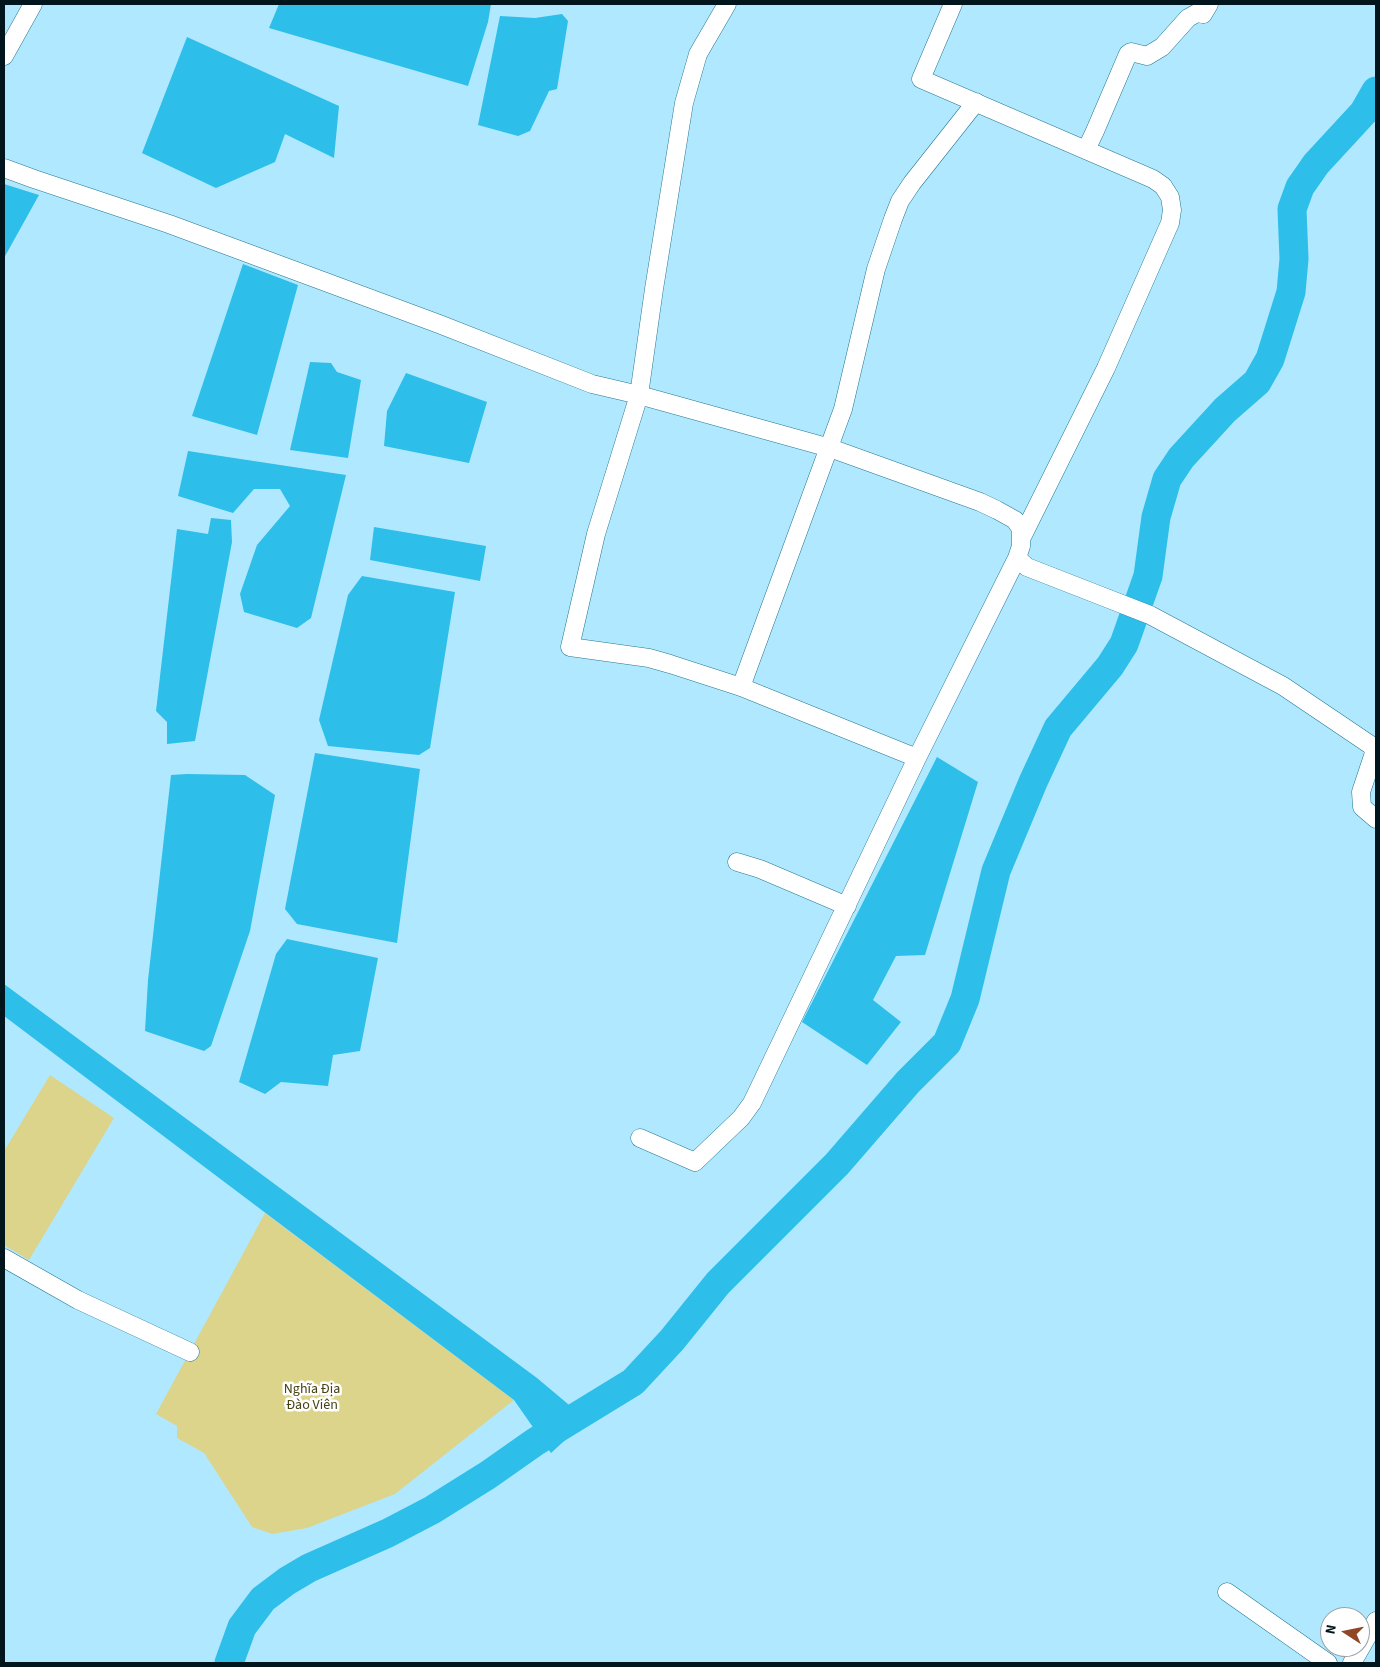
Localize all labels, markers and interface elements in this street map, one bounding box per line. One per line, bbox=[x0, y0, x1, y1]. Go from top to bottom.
park label: Nghĩa Địa Đào Viên bbox=[284, 1382, 340, 1414]
north arrow bbox=[1320, 1607, 1370, 1657]
text: N bbox=[1321, 1623, 1342, 1636]

